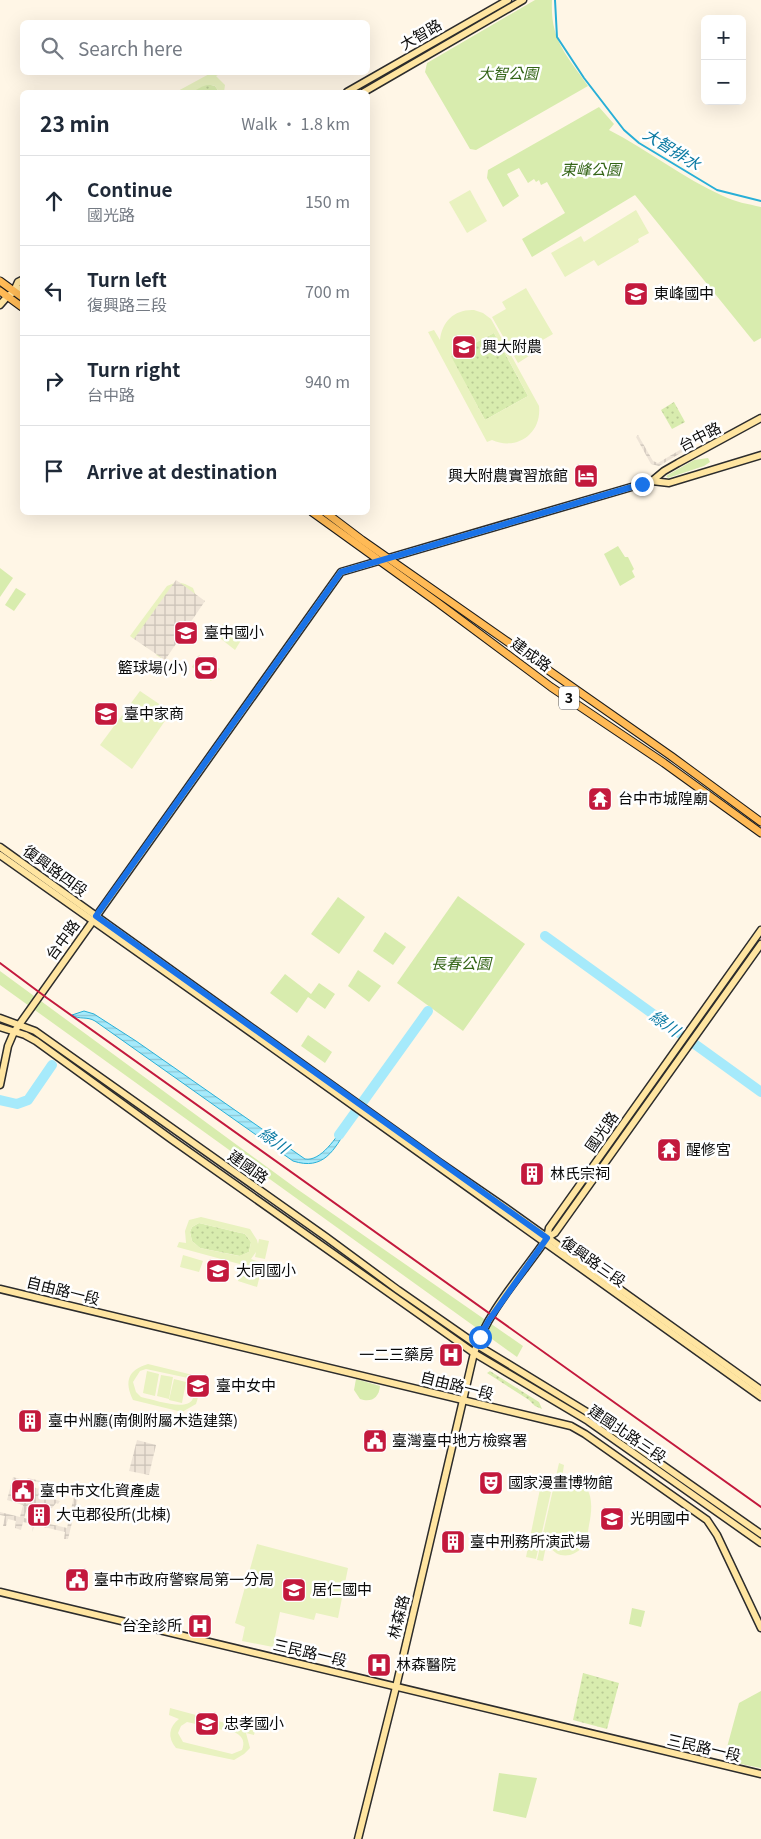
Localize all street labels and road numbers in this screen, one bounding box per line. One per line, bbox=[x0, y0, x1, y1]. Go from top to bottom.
street label: 大智路 bbox=[396, 13, 445, 54]
street label: 台中路 bbox=[674, 416, 724, 455]
street label: 建成路 bbox=[508, 632, 556, 676]
road number: 3 bbox=[559, 686, 579, 710]
street label: 復興路四段 bbox=[19, 839, 92, 900]
street label: 台中路 bbox=[40, 915, 84, 963]
street label: 國光路 bbox=[579, 1107, 622, 1156]
street label: 建國路 bbox=[224, 1144, 273, 1187]
street label: 復興路三段 bbox=[557, 1231, 631, 1291]
street label: 自由路一段 bbox=[24, 1270, 102, 1309]
street label: 自由路一段 bbox=[418, 1365, 496, 1404]
street label: 建國北路三段 bbox=[585, 1399, 671, 1467]
street label: 林森路 bbox=[382, 1592, 413, 1641]
street label: 三民路一段 bbox=[271, 1633, 349, 1670]
street label: 三民路一段 bbox=[665, 1728, 743, 1765]

